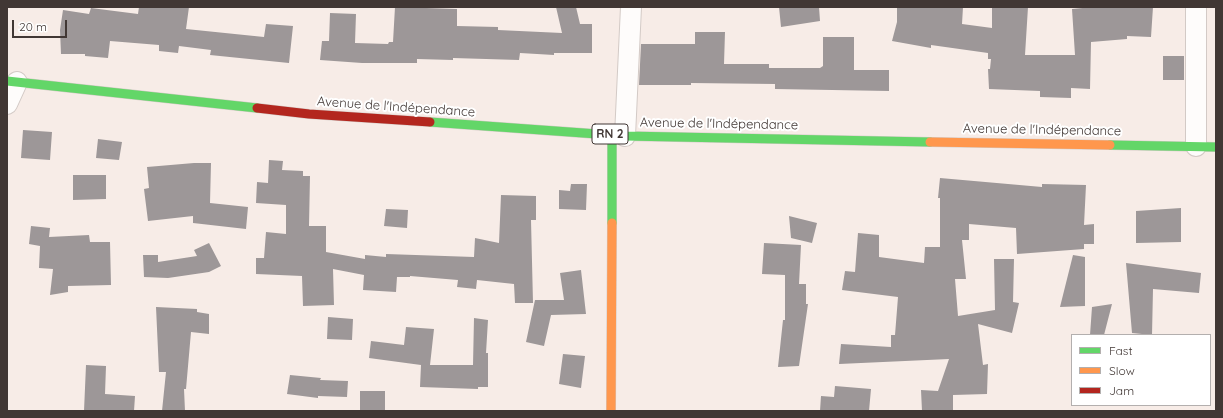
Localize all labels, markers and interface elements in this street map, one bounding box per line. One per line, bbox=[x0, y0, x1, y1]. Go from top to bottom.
scale bar bbox=[14, 12, 69, 38]
text: 20 m bbox=[19, 19, 47, 34]
street label: Avenue de l'Indépendance bbox=[316, 94, 476, 120]
street label: Avenue de l'Indépendance bbox=[640, 115, 798, 133]
street label: Avenue de l'Indépendance bbox=[963, 121, 1121, 139]
road number: RN 2 bbox=[592, 124, 628, 144]
legend bbox=[1071, 334, 1211, 406]
text: Fast bbox=[1109, 343, 1133, 358]
text: Slow bbox=[1109, 363, 1135, 378]
text: Jam bbox=[1109, 383, 1134, 398]

